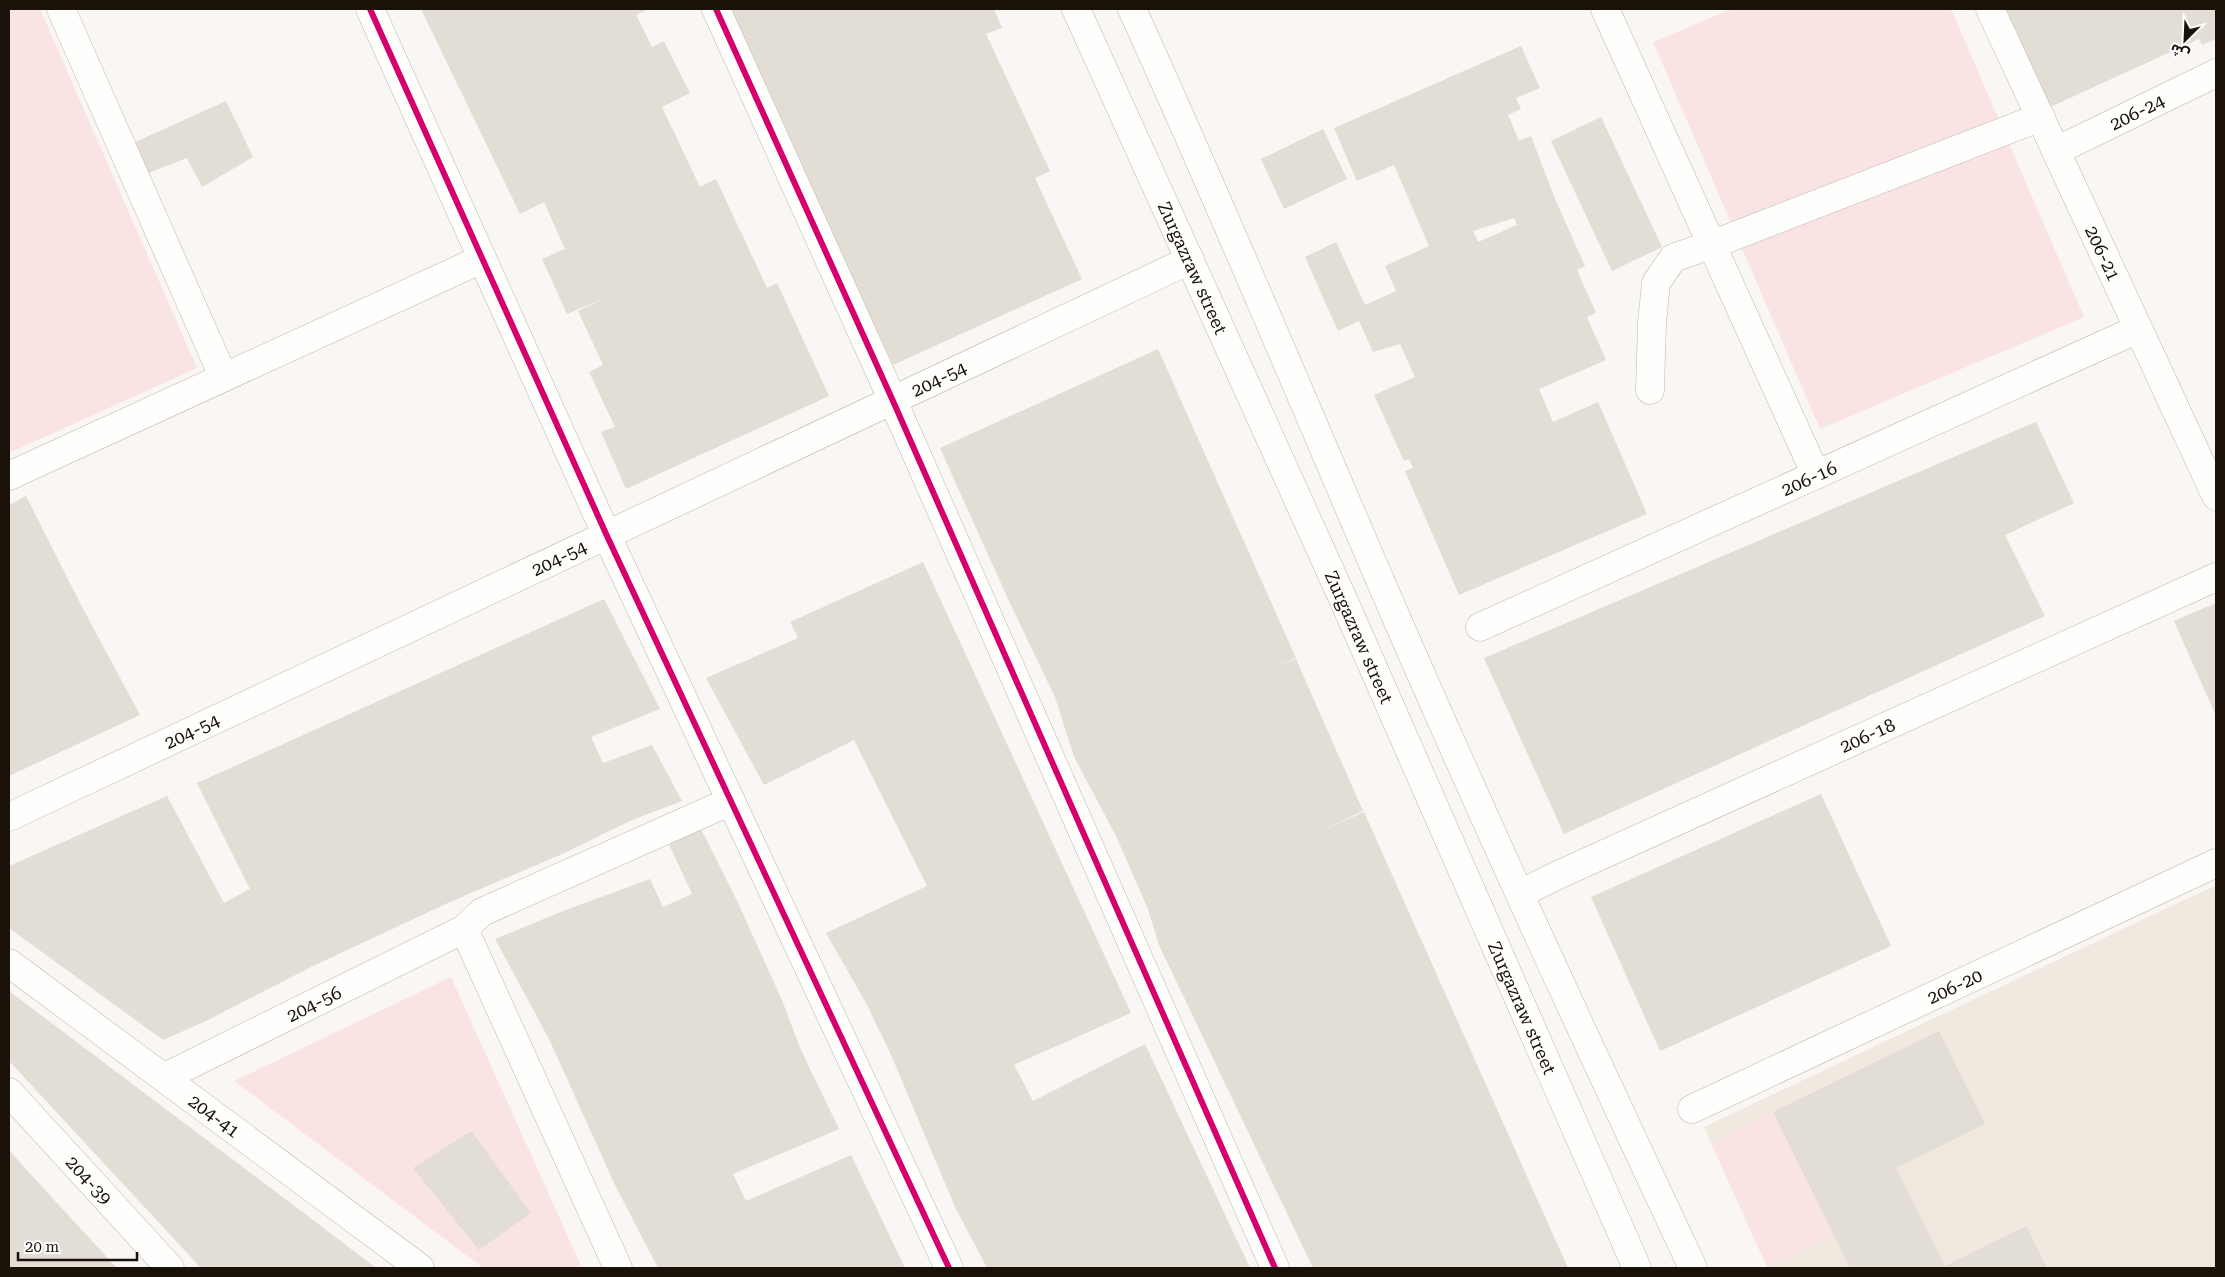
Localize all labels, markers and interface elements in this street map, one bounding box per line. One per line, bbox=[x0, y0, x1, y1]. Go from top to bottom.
north arrow bbox=[2160, 15, 2210, 65]
text: ش bbox=[2168, 41, 2192, 63]
street label: 206-24 bbox=[2106, 89, 2168, 134]
street label: Zurgazraw street bbox=[1154, 198, 1232, 337]
street label: 206-21 bbox=[2081, 222, 2125, 284]
street label: 204-54 bbox=[908, 357, 970, 400]
street label: 206-16 bbox=[1778, 456, 1840, 500]
street label: 204-54 bbox=[528, 536, 590, 580]
street label: Zurgazraw street bbox=[1321, 567, 1398, 707]
street label: 204-54 bbox=[161, 709, 223, 753]
street label: 206-18 bbox=[1836, 713, 1898, 757]
street label: Zurgazraw street bbox=[1484, 938, 1561, 1078]
street label: 206-20 bbox=[1924, 964, 1985, 1008]
street label: 204-56 bbox=[283, 981, 345, 1026]
street label: 204-41 bbox=[185, 1090, 244, 1141]
street label: 204-39 bbox=[62, 1151, 117, 1208]
scale bar bbox=[18, 1230, 136, 1262]
text: 20 m bbox=[25, 1238, 60, 1256]

